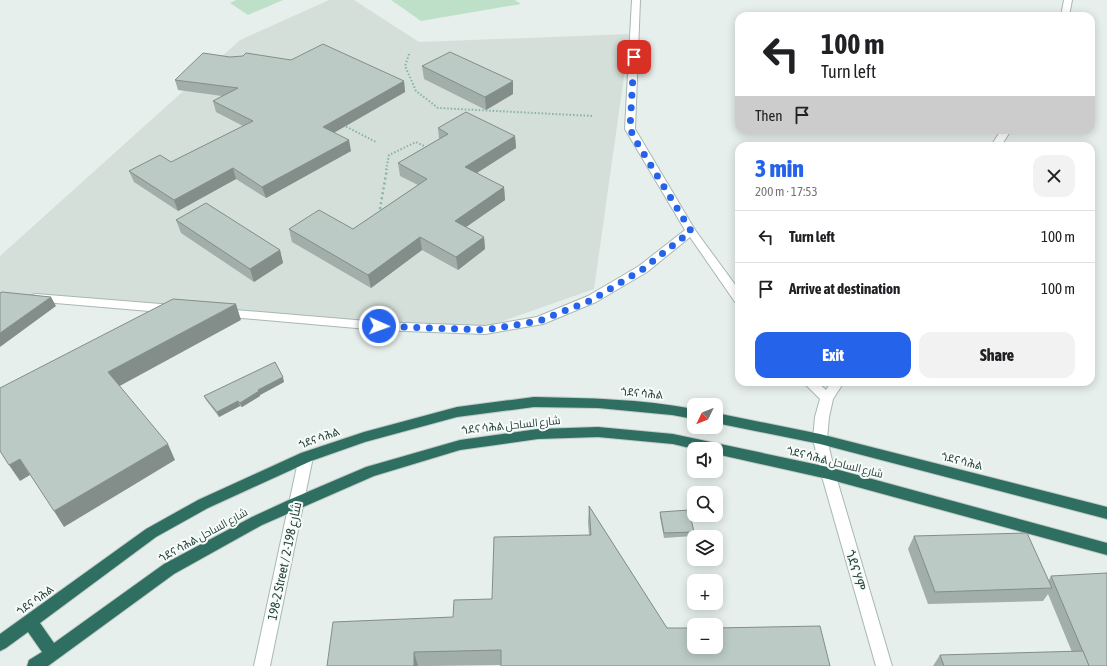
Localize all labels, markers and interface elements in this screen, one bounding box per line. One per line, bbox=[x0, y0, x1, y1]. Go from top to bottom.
icon: left bbox=[755, 28, 807, 80]
text: 100 m bbox=[821, 28, 884, 60]
pin bbox=[617, 40, 651, 74]
icon: arrive bbox=[623, 46, 645, 68]
text: Turn left bbox=[821, 61, 876, 82]
icon: arrive bbox=[791, 104, 813, 126]
text: Then bbox=[755, 107, 783, 124]
text: 3 min bbox=[755, 155, 804, 182]
button: close bbox=[1033, 155, 1075, 197]
text: 200 m · 17:53 bbox=[755, 184, 818, 199]
icon: left bbox=[755, 226, 777, 248]
text: Turn left bbox=[789, 228, 835, 245]
text: 100 m bbox=[1041, 228, 1075, 245]
icon: arrive bbox=[755, 278, 777, 300]
text: Arrive at destination bbox=[789, 280, 900, 297]
text: 100 m bbox=[1041, 280, 1075, 297]
position arrow bbox=[358, 305, 400, 347]
button: Exit bbox=[755, 332, 911, 378]
button: Share bbox=[919, 332, 1075, 378]
street label: ጎደና ሳሕል bbox=[620, 385, 664, 401]
north arrow bbox=[687, 398, 723, 434]
map controls bbox=[687, 398, 723, 654]
street label: ጎደና ሳሕል شارع الساحل bbox=[461, 414, 561, 438]
street label: ጎደና ሳሕል bbox=[297, 425, 342, 451]
button: sound bbox=[687, 442, 723, 478]
street label: ጎደና ሳሕል شارع الساحل bbox=[785, 444, 885, 482]
street label: ጎደና ሳሕል bbox=[940, 450, 985, 472]
button: search bbox=[687, 486, 723, 522]
street label: 198-2 Street / شارع 198-2 bbox=[265, 501, 305, 622]
street label: ጎደና ሳሕል شارع الساحل bbox=[157, 506, 250, 566]
button: layers bbox=[687, 530, 723, 566]
street label: ጎደና ሃም bbox=[843, 548, 869, 593]
button: + bbox=[687, 574, 723, 610]
street label: ጎደና ሳሕል bbox=[14, 582, 56, 617]
button: − bbox=[687, 618, 723, 654]

